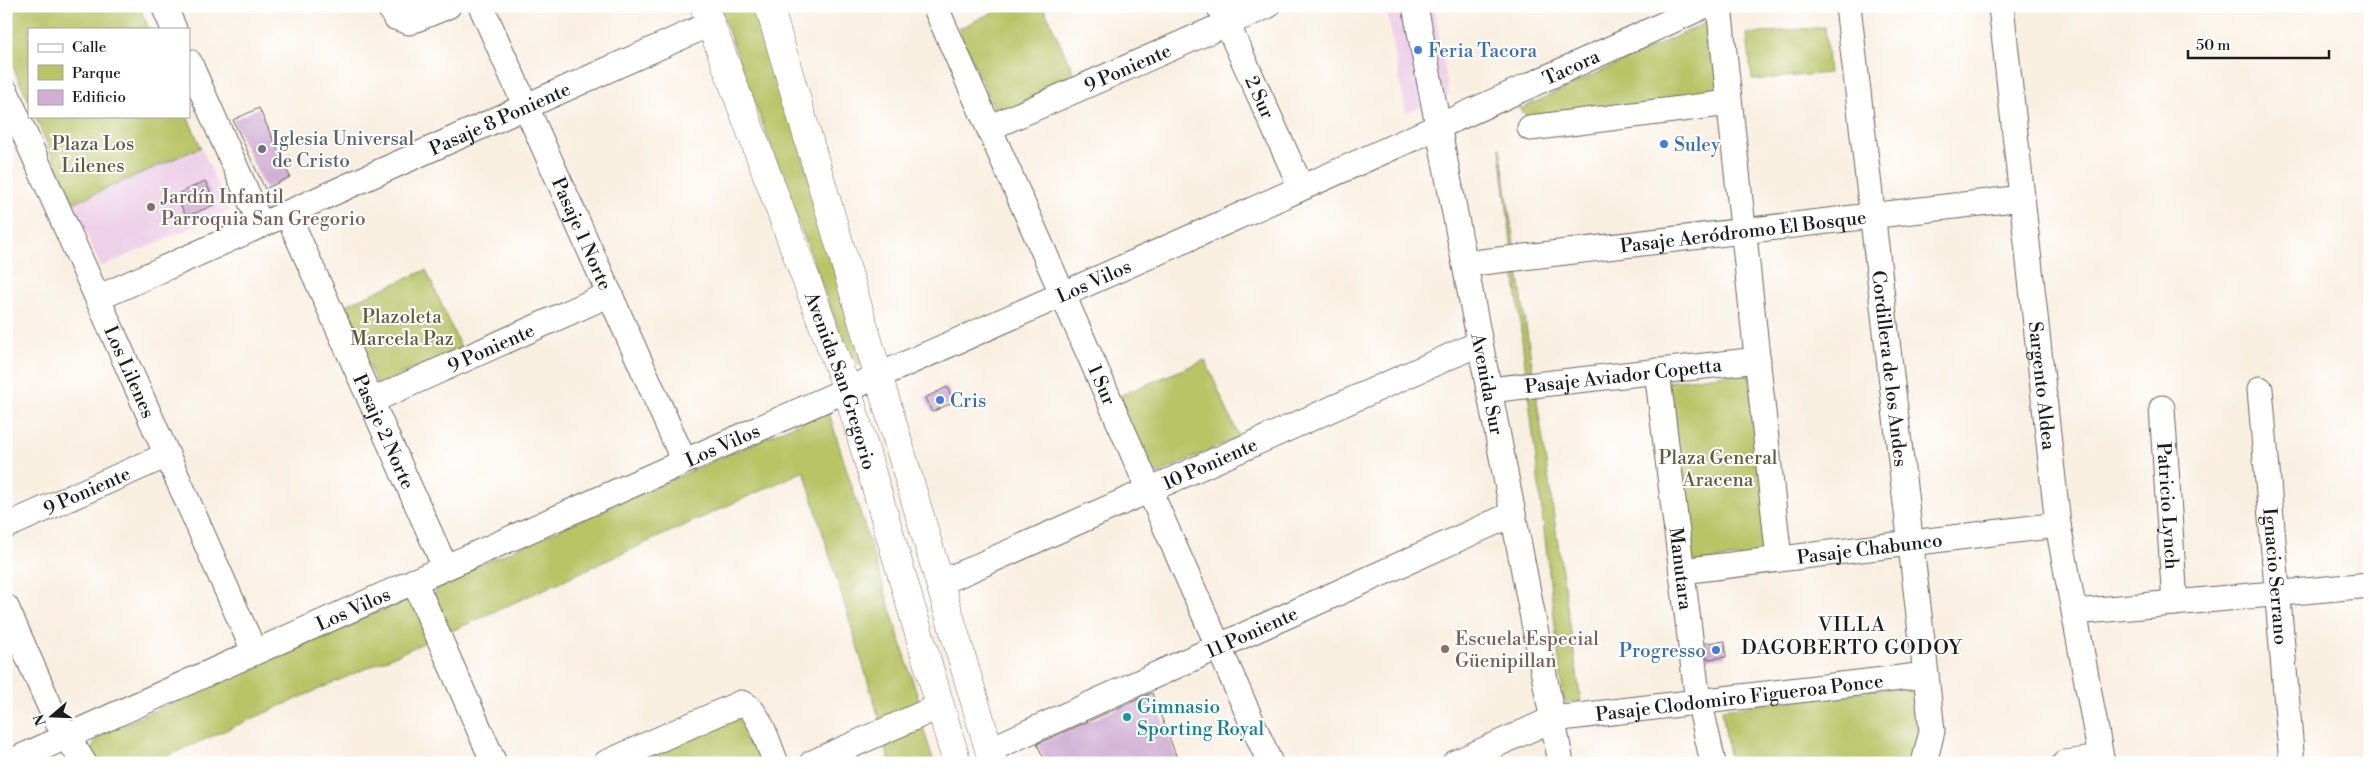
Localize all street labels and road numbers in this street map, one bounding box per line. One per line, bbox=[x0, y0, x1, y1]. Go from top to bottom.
street label: 9 Poniente bbox=[1080, 39, 1175, 98]
street label: Tacora bbox=[1539, 44, 1604, 91]
street label: 2 Sur bbox=[1239, 72, 1280, 123]
street label: Pasaje 8 Poniente bbox=[426, 77, 574, 161]
street label: Pasaje 1 Norte bbox=[546, 174, 617, 294]
street label: Pasaje Aeródromo El Bosque bbox=[1619, 206, 1868, 259]
street label: Los Vilos bbox=[1053, 255, 1135, 308]
street label: Cordillera de los Andes bbox=[1866, 269, 1913, 468]
street label: Avenida San Gregorio bbox=[798, 288, 881, 473]
street label: 9 Poniente bbox=[444, 319, 538, 378]
street label: Sargento Aldea bbox=[2023, 320, 2061, 452]
street label: Los Lilenes bbox=[98, 322, 160, 422]
street label: Avenida Sur bbox=[1465, 330, 1508, 437]
street label: Pasaje Aviador Copetta bbox=[1524, 353, 1723, 399]
street label: 1 Sur bbox=[1082, 361, 1121, 409]
street label: Pasaje 2 Norte bbox=[347, 370, 420, 493]
street label: Los Vilos bbox=[682, 419, 764, 473]
street label: 10 Poniente bbox=[1159, 433, 1261, 496]
street label: Patricio Lynch bbox=[2151, 442, 2184, 570]
street label: 9 Poniente bbox=[40, 462, 134, 521]
street label: Ignacio Serrano bbox=[2257, 507, 2293, 646]
street label: Manutara bbox=[1663, 526, 1698, 612]
street label: Pasaje Chabunco bbox=[1796, 528, 1944, 570]
street label: Los Vilos bbox=[312, 582, 394, 636]
street label: 11 Poniente bbox=[1202, 602, 1302, 664]
street label: Pasaje Clodomiro Figueroa Ponce bbox=[1594, 669, 1885, 727]

